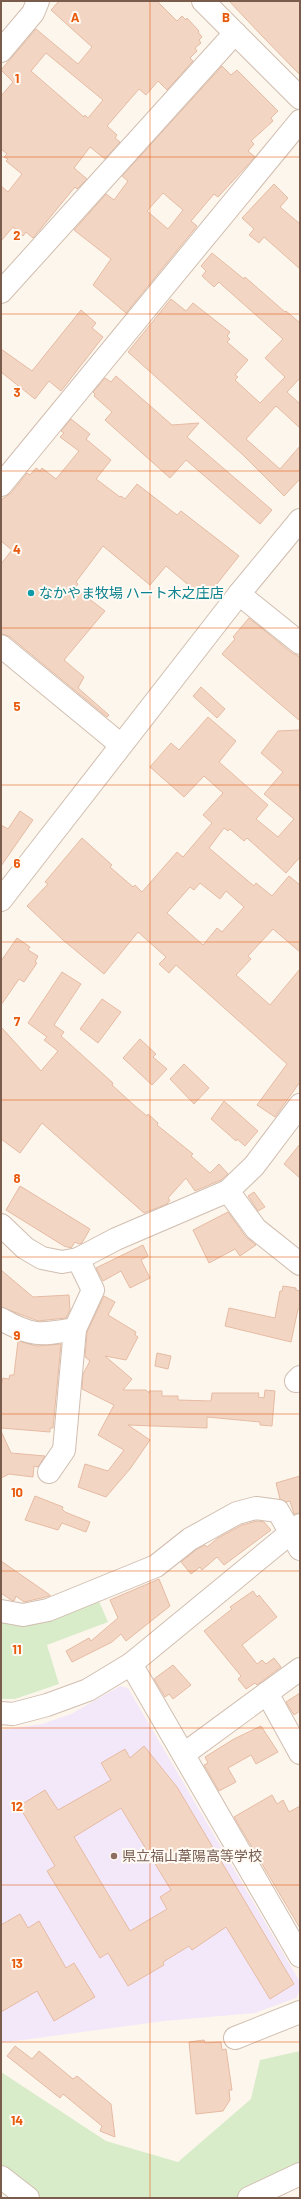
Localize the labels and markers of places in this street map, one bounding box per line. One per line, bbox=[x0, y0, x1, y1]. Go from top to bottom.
place label: なかやま牧場 ハート木之庄店 bbox=[39, 584, 224, 601]
marker: なかやま牧場 ハート木之庄店 bbox=[26, 588, 36, 598]
place label: 県立福山葦陽高等学校 bbox=[122, 1847, 262, 1864]
marker: 県立福山葦陽高等学校 bbox=[109, 1851, 119, 1861]

